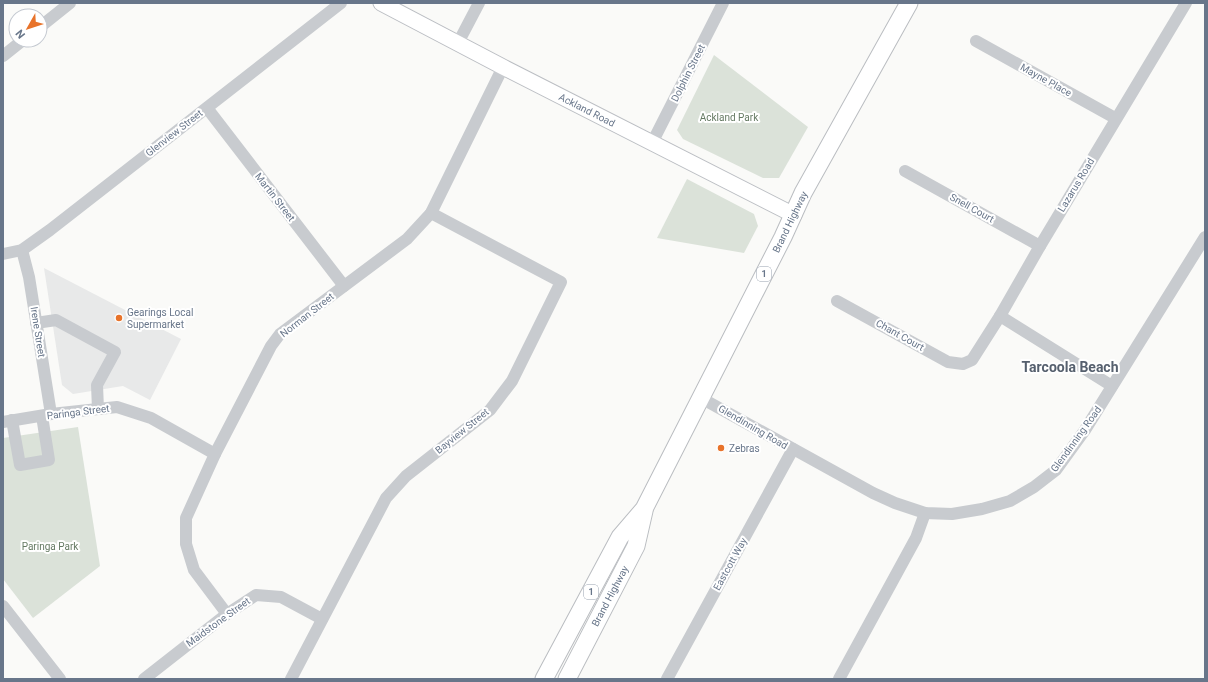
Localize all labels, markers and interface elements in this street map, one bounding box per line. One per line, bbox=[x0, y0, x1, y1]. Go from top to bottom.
north arrow bbox=[8, 8, 48, 48]
text: N bbox=[13, 27, 28, 41]
street label: Dolphin Street bbox=[669, 43, 707, 103]
street label: Mayne Place bbox=[1018, 61, 1074, 99]
street label: Ackland Road bbox=[557, 91, 617, 129]
street label: Glenview Street bbox=[143, 107, 205, 159]
park label: Ackland Park bbox=[700, 112, 759, 123]
street label: Lazarus Road bbox=[1056, 156, 1096, 214]
street label: Martin Street bbox=[253, 171, 297, 223]
street label: Brand Highway bbox=[770, 189, 810, 254]
street label: Snell Court bbox=[948, 191, 996, 225]
road number: 1 bbox=[757, 267, 771, 281]
street label: Norman Street bbox=[278, 291, 336, 339]
street label: Irene Street bbox=[29, 306, 47, 358]
place label: Gearings Local Supermarket bbox=[127, 307, 193, 330]
marker: Gearings Local Supermarket bbox=[114, 313, 124, 323]
street label: Chant Court bbox=[874, 317, 926, 353]
district label: Tarcoola Beach bbox=[1021, 359, 1119, 375]
street label: Paringa Street bbox=[46, 403, 110, 421]
street label: Glendinning Road bbox=[716, 403, 790, 451]
street label: Glendinning Road bbox=[1049, 404, 1103, 474]
street label: Bayview Street bbox=[433, 406, 491, 456]
marker: Zebras bbox=[716, 443, 726, 453]
place label: Zebras bbox=[729, 443, 760, 454]
street label: Eastcott Way bbox=[711, 536, 749, 592]
park label: Paringa Park bbox=[22, 541, 79, 552]
street label: Brand Highway bbox=[589, 564, 631, 628]
road number: 1 bbox=[584, 585, 598, 599]
street label: Maidstone Street bbox=[184, 595, 252, 649]

